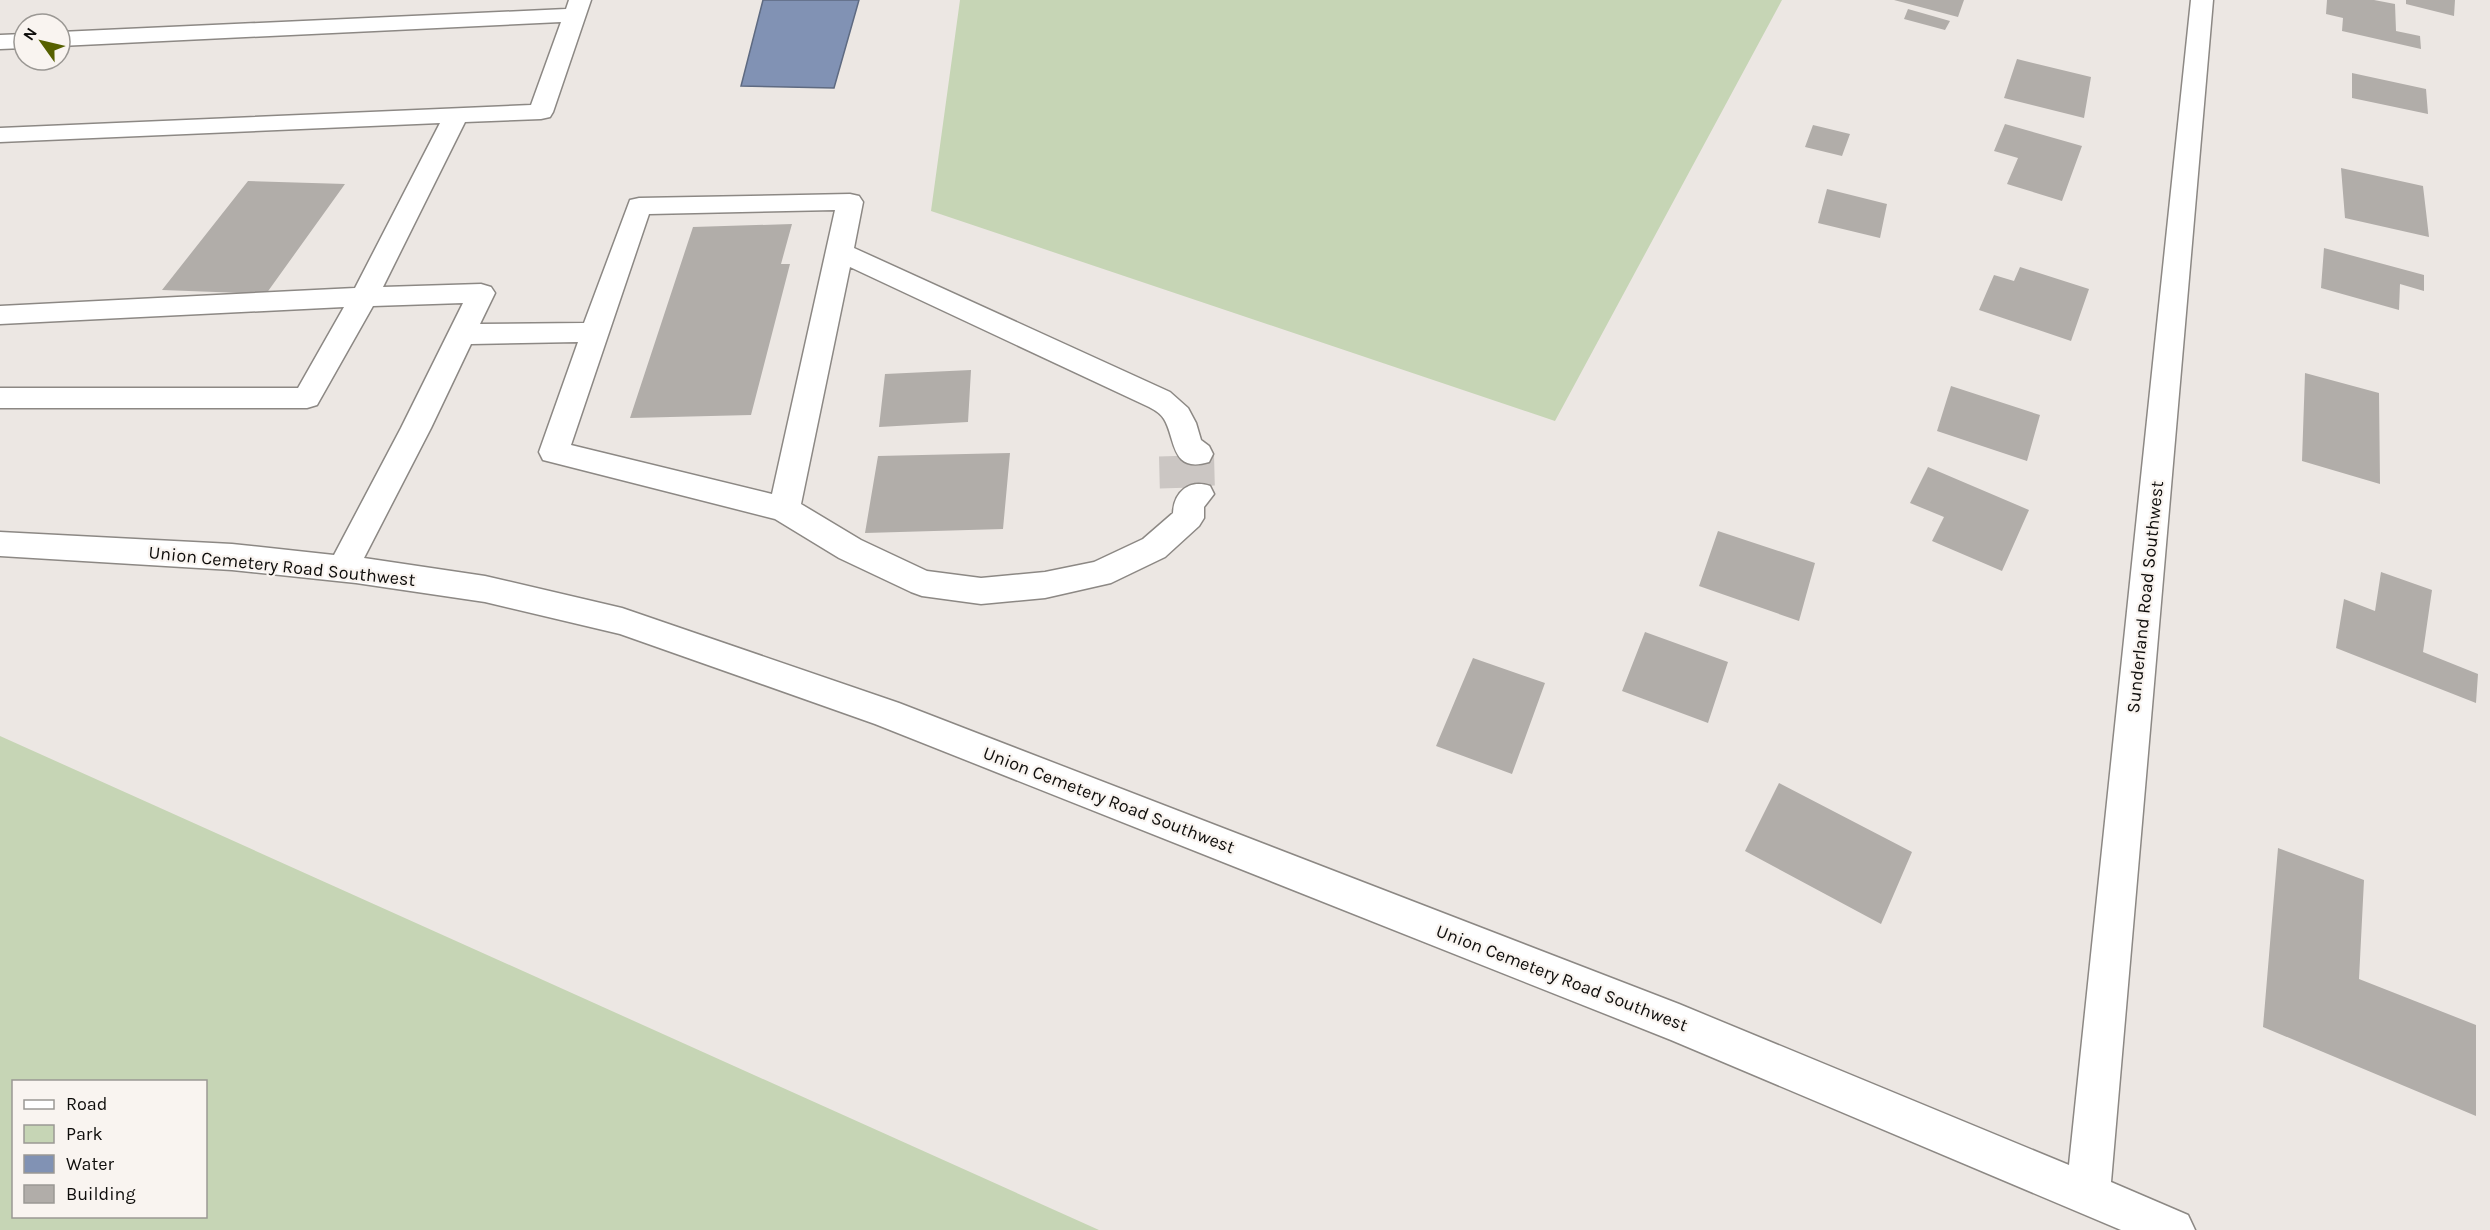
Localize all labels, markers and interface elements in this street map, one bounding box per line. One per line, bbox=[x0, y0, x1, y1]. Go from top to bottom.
north arrow bbox=[12, 12, 72, 72]
text: N bbox=[19, 24, 41, 44]
street label: Sunderland Road Southwest bbox=[2122, 480, 2168, 714]
street label: Union Cemetery Road Southwest bbox=[148, 541, 417, 591]
street label: Union Cemetery Road Southwest bbox=[980, 742, 1238, 858]
street label: Union Cemetery Road Southwest bbox=[1433, 920, 1691, 1036]
legend bbox=[12, 1080, 207, 1218]
text: Road bbox=[66, 1093, 107, 1115]
text: Park bbox=[66, 1123, 103, 1145]
text: Water bbox=[66, 1153, 114, 1175]
text: Building bbox=[66, 1183, 136, 1205]

